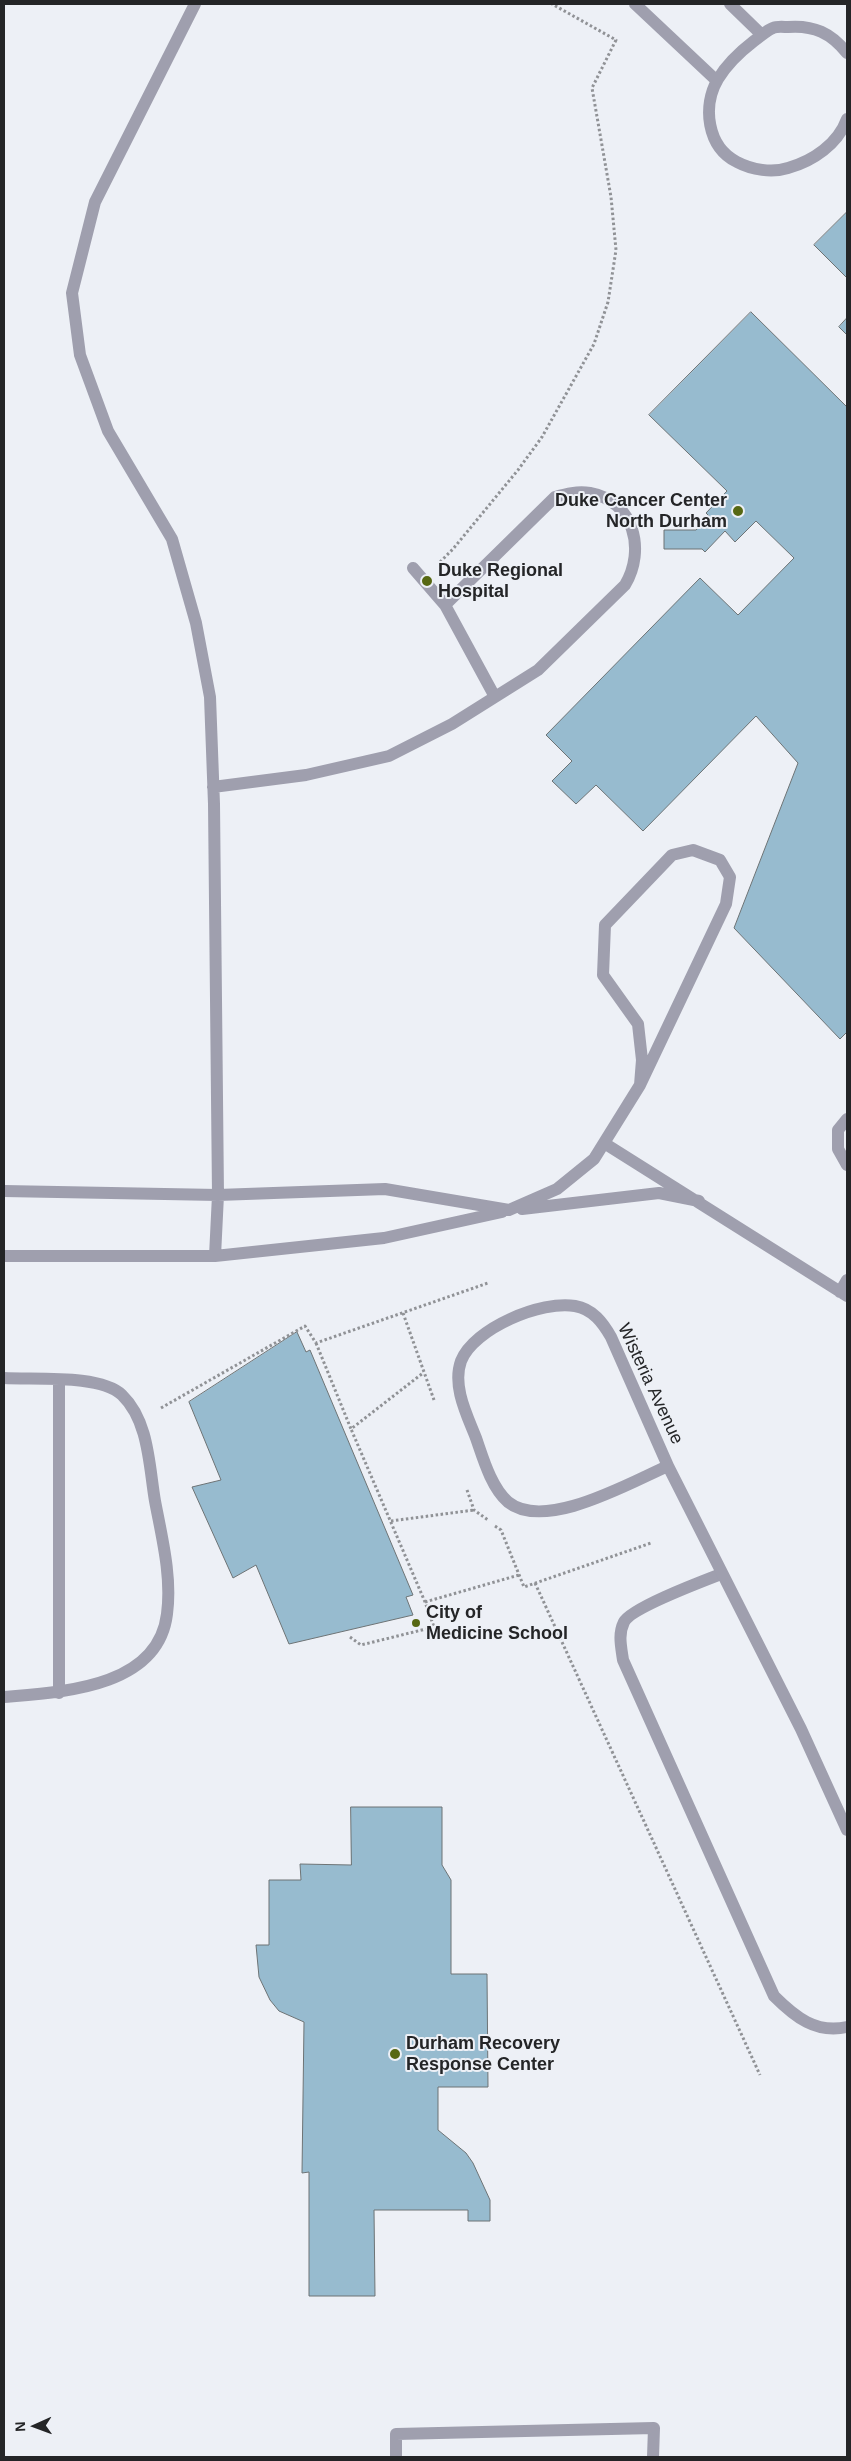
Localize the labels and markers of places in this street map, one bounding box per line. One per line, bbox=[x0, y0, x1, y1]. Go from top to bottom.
place label: Duke Cancer Center North Durham bbox=[555, 490, 727, 532]
marker: Duke Cancer Center North Durham bbox=[731, 504, 745, 518]
place label: Duke Regional Hospital bbox=[438, 560, 563, 602]
marker: Duke Regional Hospital bbox=[420, 574, 434, 588]
place label: City of Medicine School bbox=[426, 1602, 568, 1645]
marker: City of Medicine School bbox=[410, 1617, 422, 1629]
place label: Durham Recovery Response Center bbox=[406, 2033, 560, 2076]
marker: Durham Recovery Response Center bbox=[388, 2047, 402, 2061]

